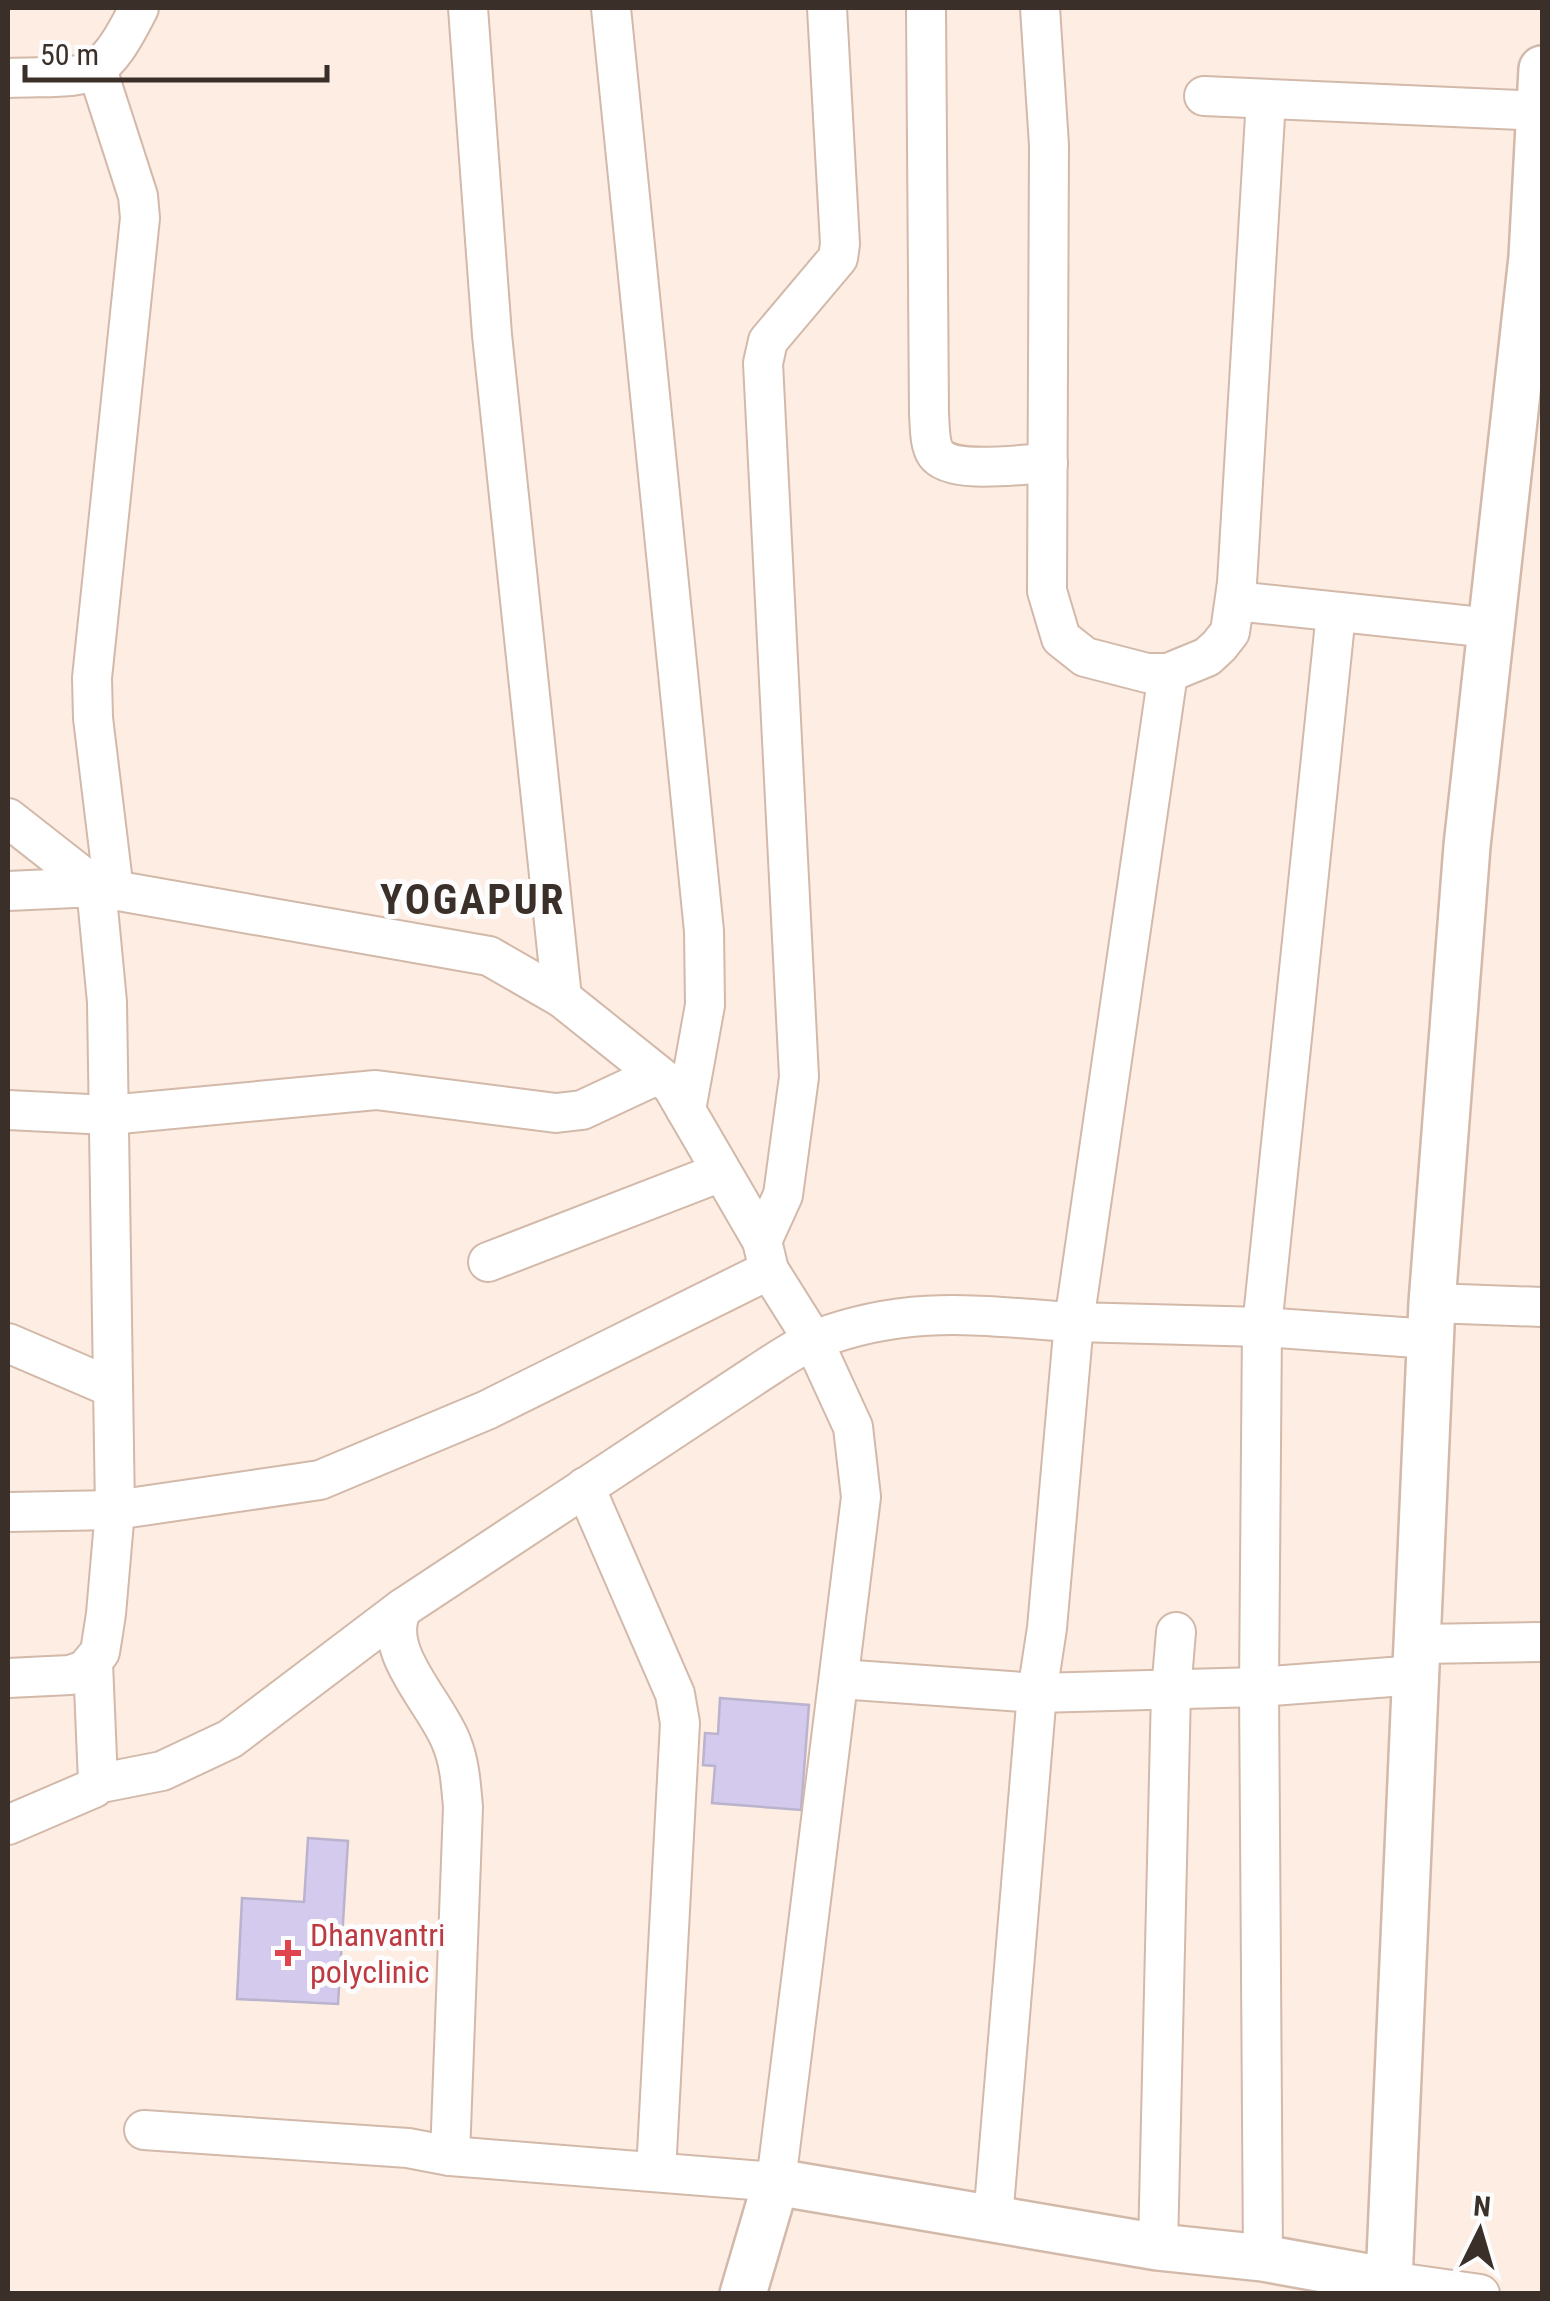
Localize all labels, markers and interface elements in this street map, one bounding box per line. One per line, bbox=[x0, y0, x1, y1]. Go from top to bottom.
scale bar bbox=[25, 20, 328, 82]
text: 50 m bbox=[40, 37, 99, 72]
district label: YOGAPUR bbox=[380, 875, 566, 924]
place label: Dhanvantri polyclinic bbox=[310, 1916, 445, 1991]
marker: Dhanvantri polyclinic bbox=[275, 1940, 301, 1966]
north arrow bbox=[1430, 2181, 1530, 2281]
text: N bbox=[1472, 2189, 1492, 2224]

